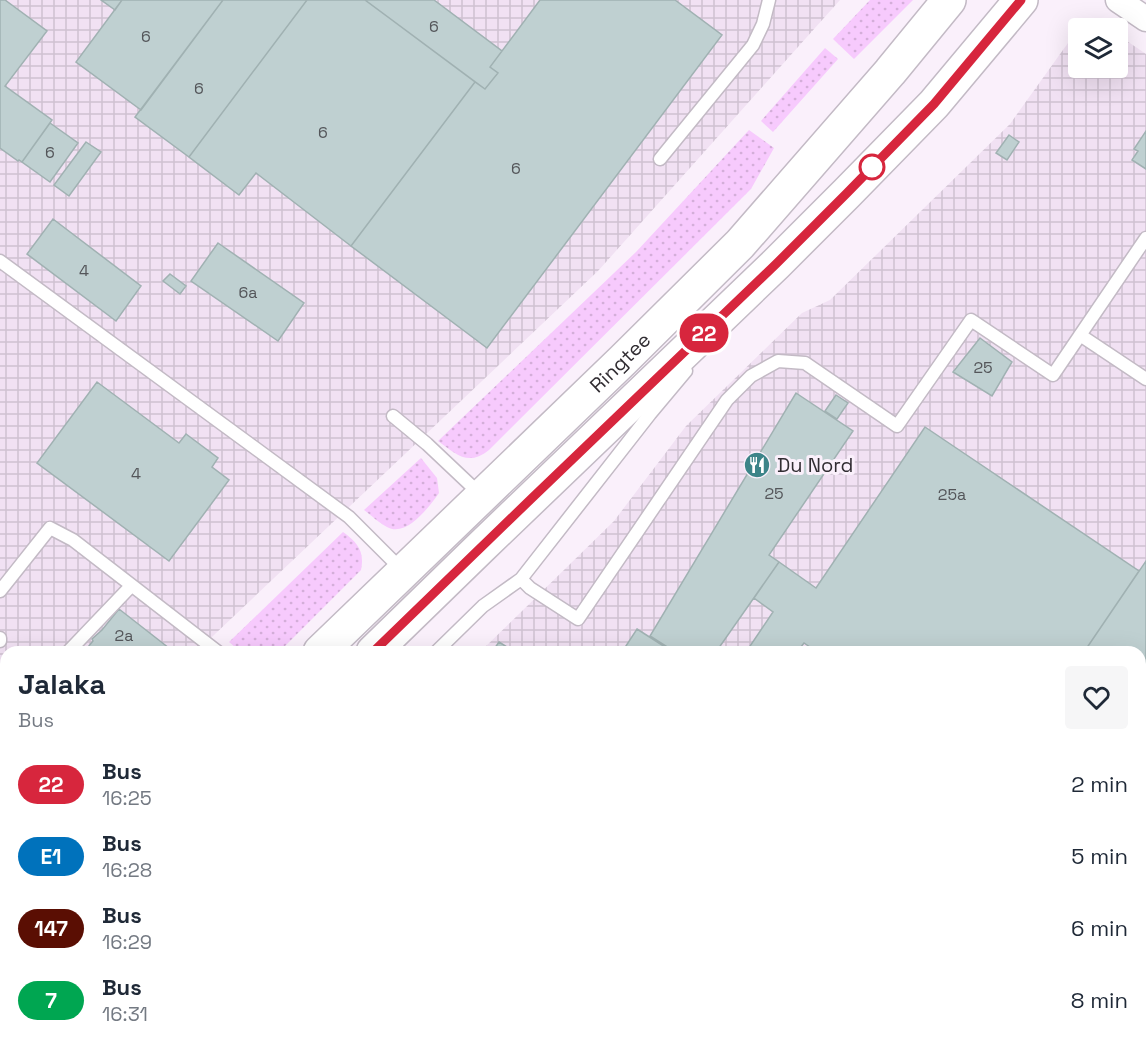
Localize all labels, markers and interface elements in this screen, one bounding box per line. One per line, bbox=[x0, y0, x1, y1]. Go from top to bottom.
house number: 6 bbox=[429, 16, 439, 37]
map controls bbox=[1068, 18, 1128, 78]
button: layers bbox=[1068, 18, 1128, 78]
house number: 6 bbox=[141, 26, 151, 47]
house number: 6 bbox=[194, 78, 204, 99]
house number: 6 bbox=[318, 122, 328, 143]
house number: 6 bbox=[45, 142, 55, 163]
unlabelled marker bbox=[859, 154, 885, 180]
house number: 6 bbox=[511, 158, 521, 179]
house number: 4 bbox=[79, 260, 89, 281]
house number: 6a bbox=[239, 282, 258, 303]
line badge: 22 bbox=[677, 314, 731, 352]
text: 22 bbox=[692, 320, 716, 347]
street label: Ringtee bbox=[584, 327, 656, 398]
house number: 25 bbox=[973, 357, 993, 378]
restaurant icon: Du Nord bbox=[742, 450, 772, 480]
place label: Du Nord bbox=[777, 452, 853, 478]
house number: 4 bbox=[131, 463, 141, 484]
house number: 25 bbox=[764, 483, 784, 504]
house number: 25a bbox=[938, 484, 966, 505]
house number: 2a bbox=[115, 625, 133, 646]
text: Jalaka bbox=[18, 666, 106, 702]
button: heart bbox=[1065, 666, 1128, 729]
text: Bus bbox=[18, 707, 54, 733]
text: Bus bbox=[102, 757, 142, 785]
text: 2 min bbox=[1071, 770, 1128, 798]
text: 22 bbox=[39, 771, 63, 798]
text: 16:25 bbox=[102, 785, 152, 811]
text: Bus bbox=[102, 829, 142, 857]
text: 5 min bbox=[1071, 842, 1128, 870]
text: E1 bbox=[40, 843, 62, 870]
text: 16:28 bbox=[102, 857, 152, 883]
text: Bus bbox=[102, 901, 142, 929]
text: 6 min bbox=[1071, 914, 1128, 942]
text: 147 bbox=[34, 915, 68, 942]
text: 16:29 bbox=[102, 929, 152, 955]
text: Bus bbox=[102, 973, 142, 1001]
text: 8 min bbox=[1071, 986, 1128, 1014]
text: 7 bbox=[45, 987, 57, 1014]
text: 16:31 bbox=[102, 1001, 148, 1027]

